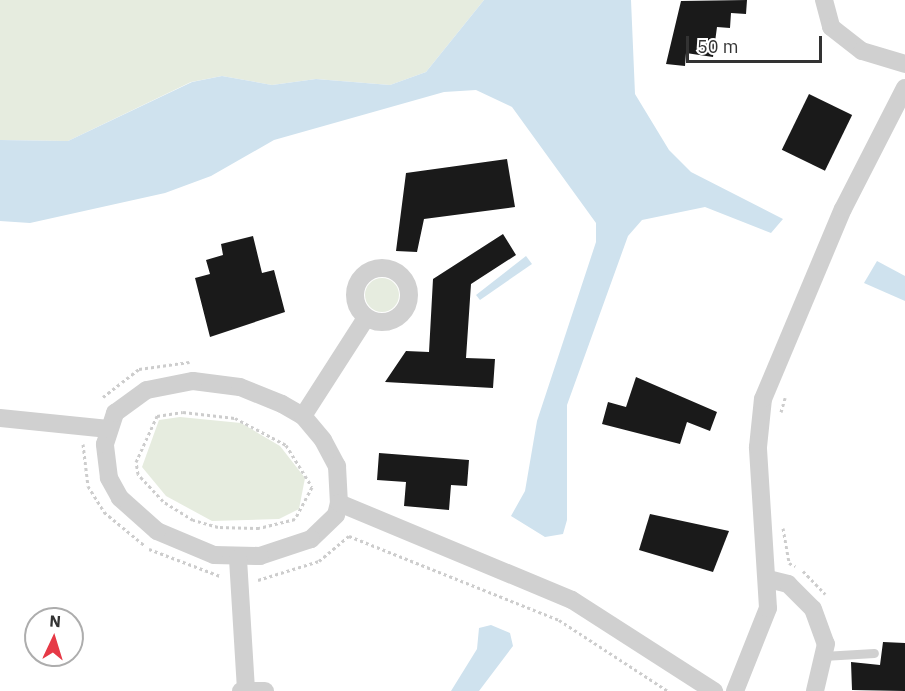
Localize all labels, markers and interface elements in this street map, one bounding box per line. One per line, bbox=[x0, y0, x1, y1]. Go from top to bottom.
scale bar bbox=[689, 24, 826, 62]
text: 50 m bbox=[697, 35, 739, 58]
north arrow bbox=[24, 607, 84, 667]
text: N bbox=[49, 611, 62, 631]

